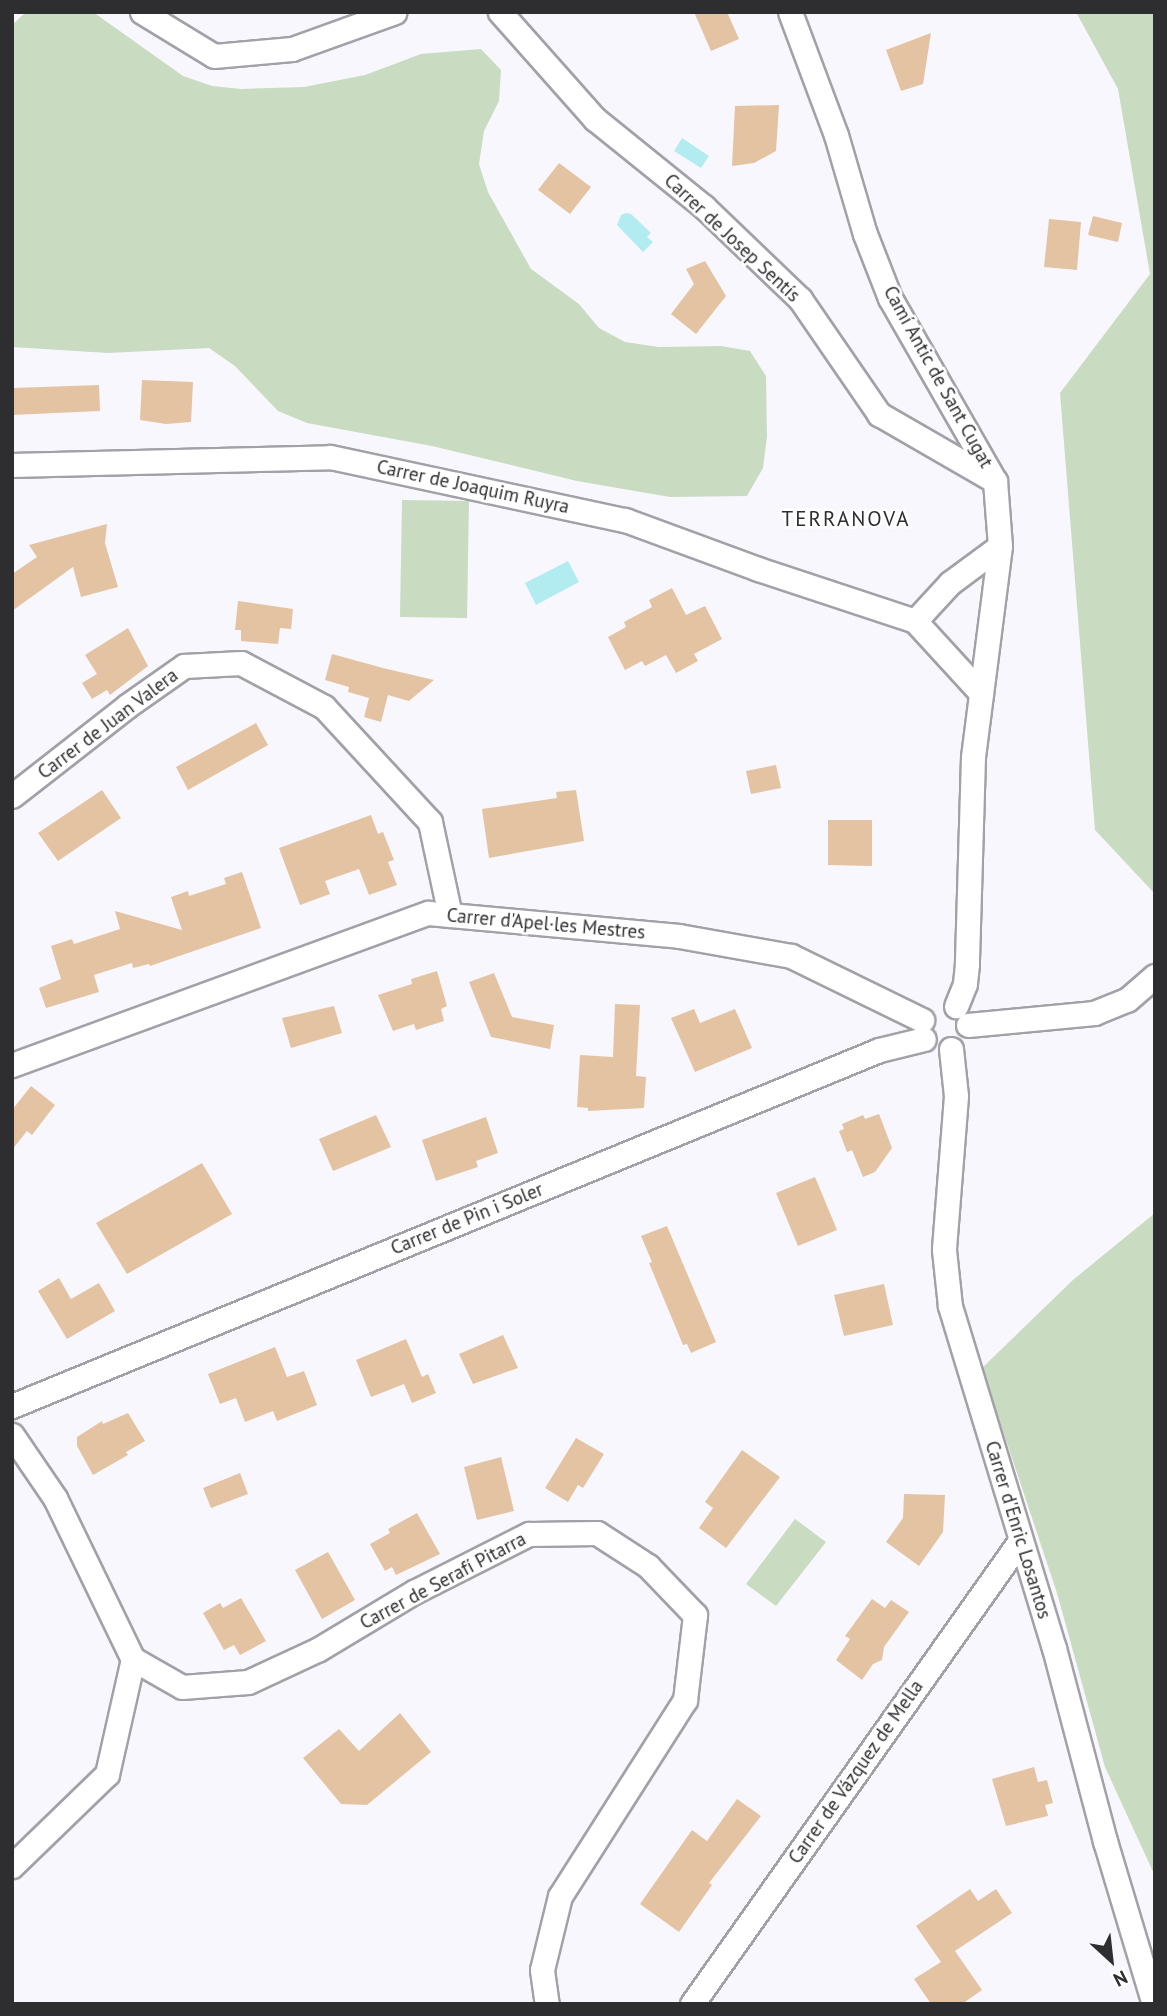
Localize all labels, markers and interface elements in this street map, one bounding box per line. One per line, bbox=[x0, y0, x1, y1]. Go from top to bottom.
street label: Carrer de Josep Sentís bbox=[659, 169, 805, 307]
street label: Camí Antic de Sant Cugat bbox=[878, 282, 998, 472]
street label: Carrer de Joaquim Ruyra bbox=[375, 455, 571, 519]
district label: TERRANOVA bbox=[783, 506, 909, 532]
street label: Carrer de Juan Valera bbox=[33, 664, 183, 784]
street label: Carrer d'Apel·les Mestres bbox=[446, 904, 646, 944]
street label: Carrer de Pin i Soler bbox=[387, 1178, 547, 1260]
street label: Carrer d'Enric Losantos bbox=[980, 1438, 1056, 1622]
street label: Carrer de Serafí Pitarra bbox=[356, 1528, 530, 1634]
street label: Carrer de Vázquez de Mella bbox=[784, 1675, 928, 1869]
north arrow bbox=[1076, 1925, 1146, 1995]
text: N bbox=[1110, 1965, 1132, 1992]

